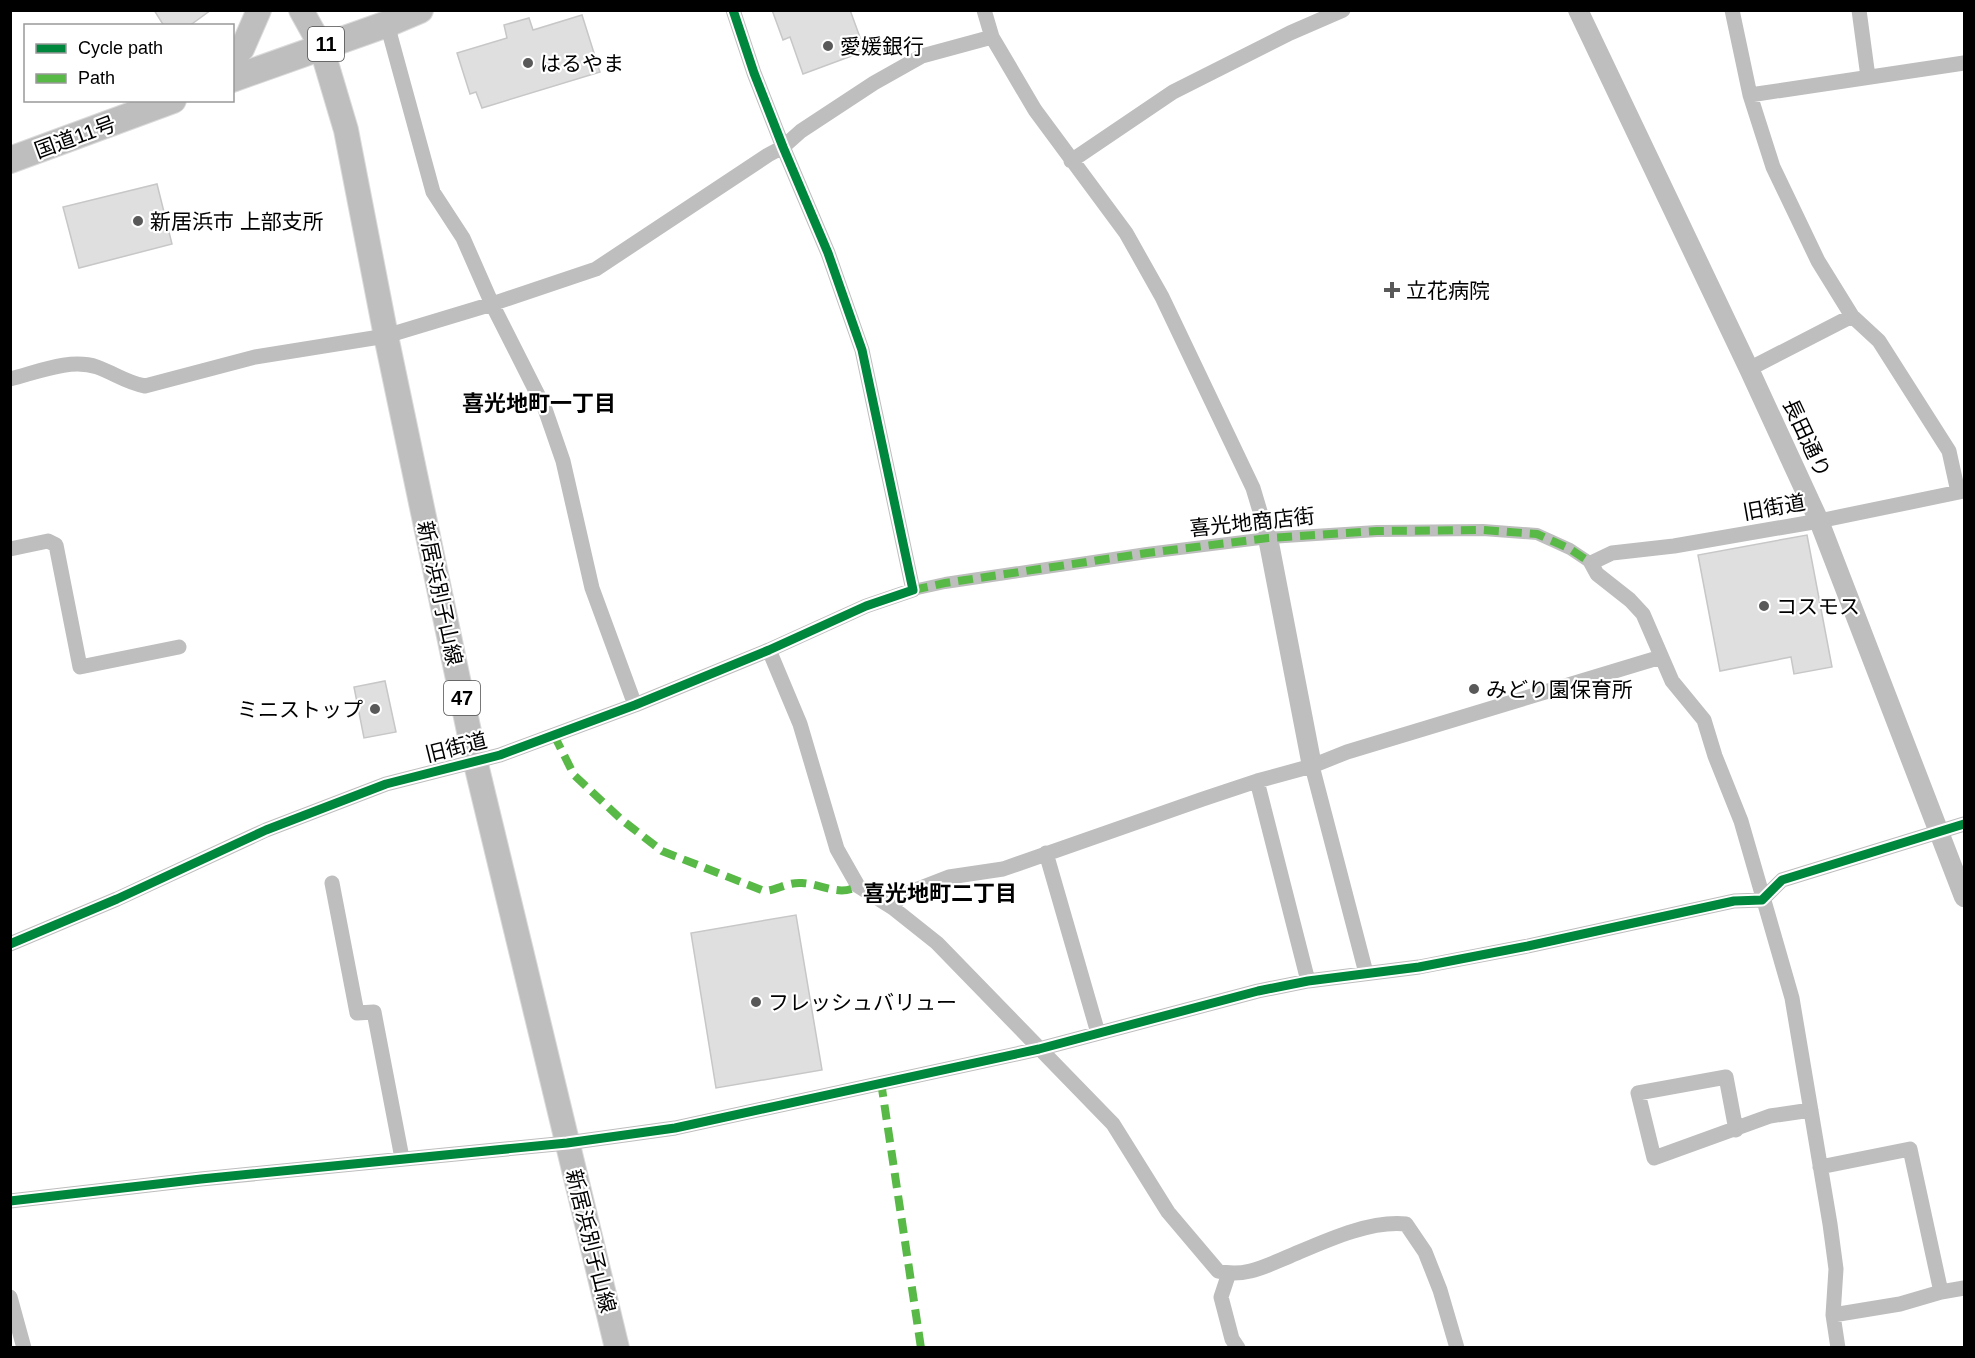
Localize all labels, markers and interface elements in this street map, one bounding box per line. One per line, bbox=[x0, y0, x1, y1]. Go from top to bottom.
legend bbox=[24, 24, 234, 102]
road number: 11 bbox=[308, 27, 344, 61]
place label: 愛媛銀行 bbox=[840, 35, 924, 58]
text: Cycle path bbox=[78, 38, 163, 58]
marker: 愛媛銀行 bbox=[821, 39, 835, 53]
place label: はるやま bbox=[540, 52, 624, 75]
marker: はるやま bbox=[521, 56, 535, 70]
text: Path bbox=[78, 68, 115, 88]
street label: 国道11号 bbox=[31, 112, 119, 162]
place label: 新居浜市 上部支所 bbox=[150, 210, 324, 233]
marker: 新居浜市 上部支所 bbox=[131, 214, 145, 228]
place label: 立花病院 bbox=[1406, 279, 1490, 302]
marker: 立花病院 bbox=[1383, 281, 1401, 299]
district label: 喜光地町一丁目 bbox=[462, 391, 616, 416]
street label: 長田通り bbox=[1779, 395, 1835, 481]
street label: 旧街道 bbox=[1741, 490, 1807, 524]
street label: 喜光地商店街 bbox=[1188, 504, 1316, 540]
street label: 新居浜別子山線 bbox=[413, 519, 467, 667]
place label: コスモス bbox=[1776, 595, 1860, 618]
marker: コスモス bbox=[1757, 599, 1771, 613]
place label: みどり園保育所 bbox=[1486, 678, 1633, 701]
road number: 47 bbox=[444, 681, 480, 715]
marker: みどり園保育所 bbox=[1467, 682, 1481, 696]
place label: ミニストップ bbox=[237, 698, 363, 721]
marker: ミニストップ bbox=[368, 702, 382, 716]
street label: 旧街道 bbox=[423, 728, 489, 766]
district label: 喜光地町二丁目 bbox=[863, 881, 1017, 906]
place label: フレッシュバリュー bbox=[768, 991, 957, 1014]
marker: フレッシュバリュー bbox=[749, 995, 763, 1009]
street label: 新居浜別子山線 bbox=[562, 1167, 620, 1315]

